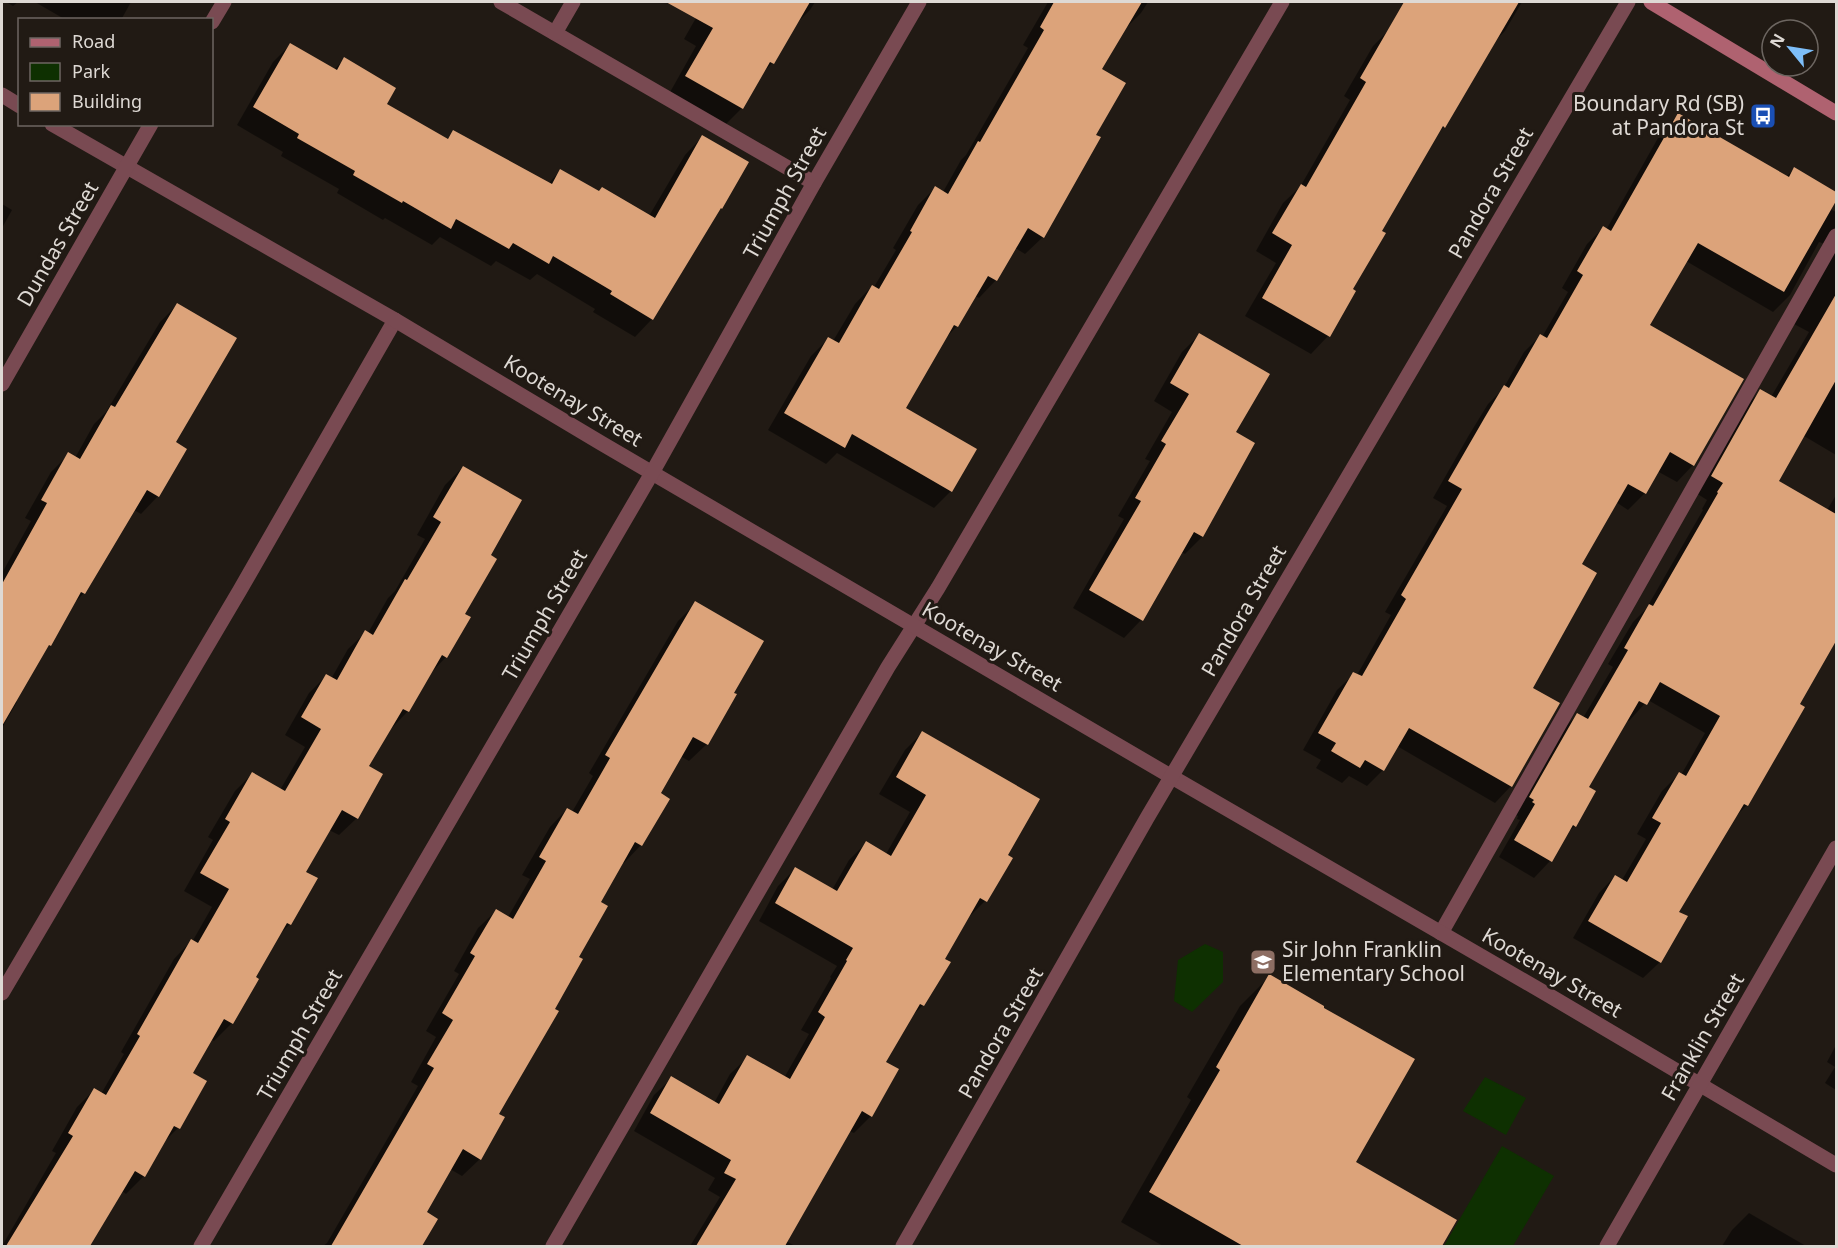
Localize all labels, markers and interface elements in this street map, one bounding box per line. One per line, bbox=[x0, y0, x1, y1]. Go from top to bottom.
legend bbox=[18, 18, 213, 126]
north arrow bbox=[1760, 18, 1820, 78]
text: Road bbox=[72, 29, 115, 53]
text: N bbox=[1764, 29, 1790, 52]
text: Park bbox=[72, 59, 110, 83]
text: Building bbox=[72, 89, 142, 113]
place label: Boundary Rd (SB) at Pandora St bbox=[1573, 89, 1744, 141]
bus stop icon: Boundary Rd (SB) at Pandora St bbox=[1748, 101, 1778, 131]
street label: Triumph Street bbox=[736, 121, 832, 264]
street label: Pandora Street bbox=[1441, 121, 1539, 263]
street label: Dundas Street bbox=[10, 175, 104, 311]
street label: Kootenay Street bbox=[499, 348, 649, 453]
street label: Pandora Street bbox=[1194, 539, 1292, 681]
street label: Triumph Street bbox=[495, 543, 593, 685]
street label: Kootenay Street bbox=[917, 595, 1068, 698]
street label: Kootenay Street bbox=[1477, 921, 1628, 1024]
place label: Sir John Franklin Elementary School bbox=[1282, 935, 1465, 987]
school or university icon: Sir John Franklin Elementary School bbox=[1248, 947, 1278, 977]
street label: Pandora Street bbox=[951, 961, 1049, 1103]
street label: Triumph Street bbox=[250, 963, 348, 1105]
street label: Franklin Street bbox=[1654, 967, 1750, 1105]

